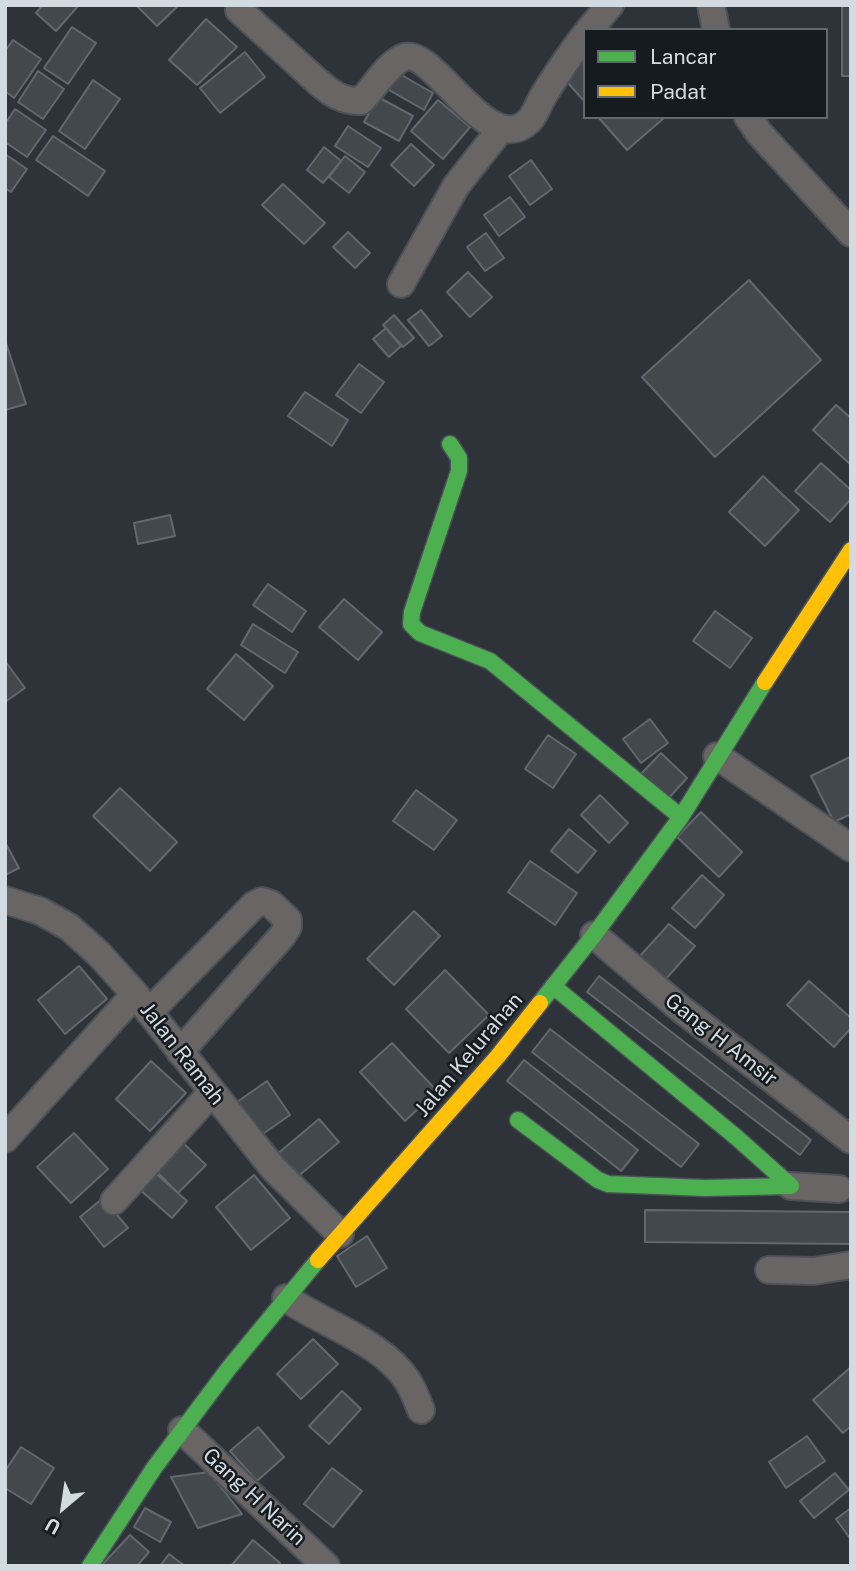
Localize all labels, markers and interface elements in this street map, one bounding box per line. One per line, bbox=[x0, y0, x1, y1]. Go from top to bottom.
legend bbox=[583, 28, 828, 119]
text: Lancar bbox=[650, 44, 717, 69]
text: Padat bbox=[650, 79, 707, 104]
street label: Jalan Kelurahan bbox=[410, 988, 528, 1122]
street label: Gang H Amsir bbox=[660, 988, 782, 1092]
street label: Jalan Ramah bbox=[134, 998, 230, 1110]
street label: Gang H Narin bbox=[197, 1443, 311, 1551]
north arrow bbox=[28, 1473, 98, 1543]
text: U bbox=[41, 1513, 64, 1539]

